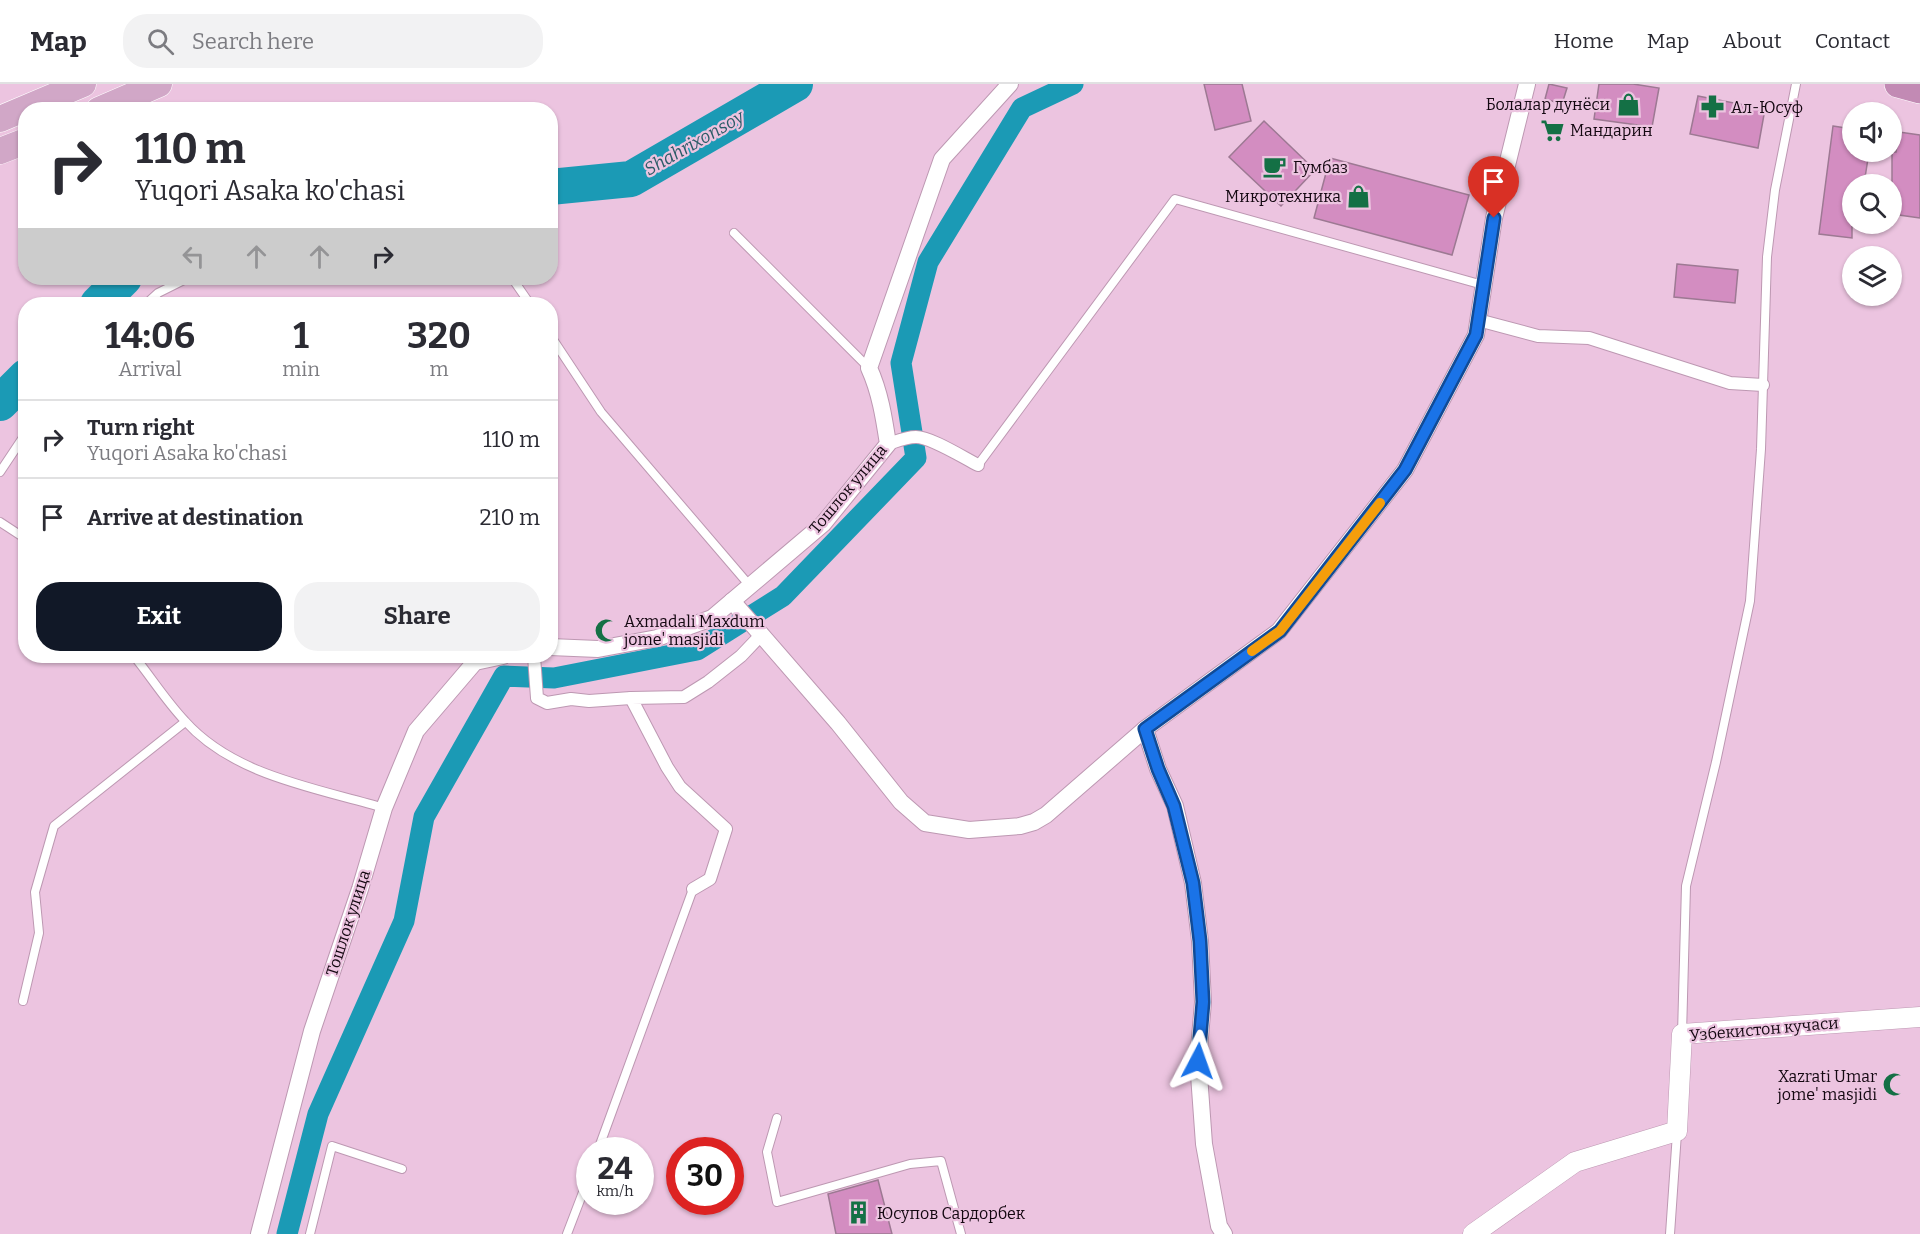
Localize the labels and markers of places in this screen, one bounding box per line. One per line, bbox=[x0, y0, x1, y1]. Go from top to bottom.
shop icon: Болалар дунёси bbox=[1615, 91, 1641, 117]
pharmacy icon: Ал-Юсуф bbox=[1700, 94, 1726, 120]
place label: Болалар дунёси bbox=[1486, 95, 1610, 114]
place label: Ал-Юсуф bbox=[1731, 98, 1803, 117]
supermarket icon: Мандарин bbox=[1539, 117, 1565, 143]
place label: Мандарин bbox=[1570, 121, 1652, 140]
cafe icon: Гумбаз bbox=[1262, 154, 1288, 180]
pin bbox=[1468, 156, 1519, 218]
place label: Гумбаз bbox=[1293, 158, 1348, 177]
shop icon: Микротехника bbox=[1346, 183, 1372, 209]
place label: Микротехника bbox=[1225, 187, 1341, 206]
place label: Axmadali Maxdum jome' masjidi bbox=[623, 612, 764, 649]
mosque icon: Axmadali Maxdum jome' masjidi bbox=[593, 617, 619, 643]
place label: Xazrati Umar jome' masjidi bbox=[1777, 1067, 1877, 1104]
mosque icon: Xazrati Umar jome' masjidi bbox=[1882, 1072, 1908, 1098]
building icon: Юсупов Сардорбек bbox=[846, 1200, 872, 1226]
place label: Юсупов Сардорбек bbox=[877, 1204, 1026, 1223]

